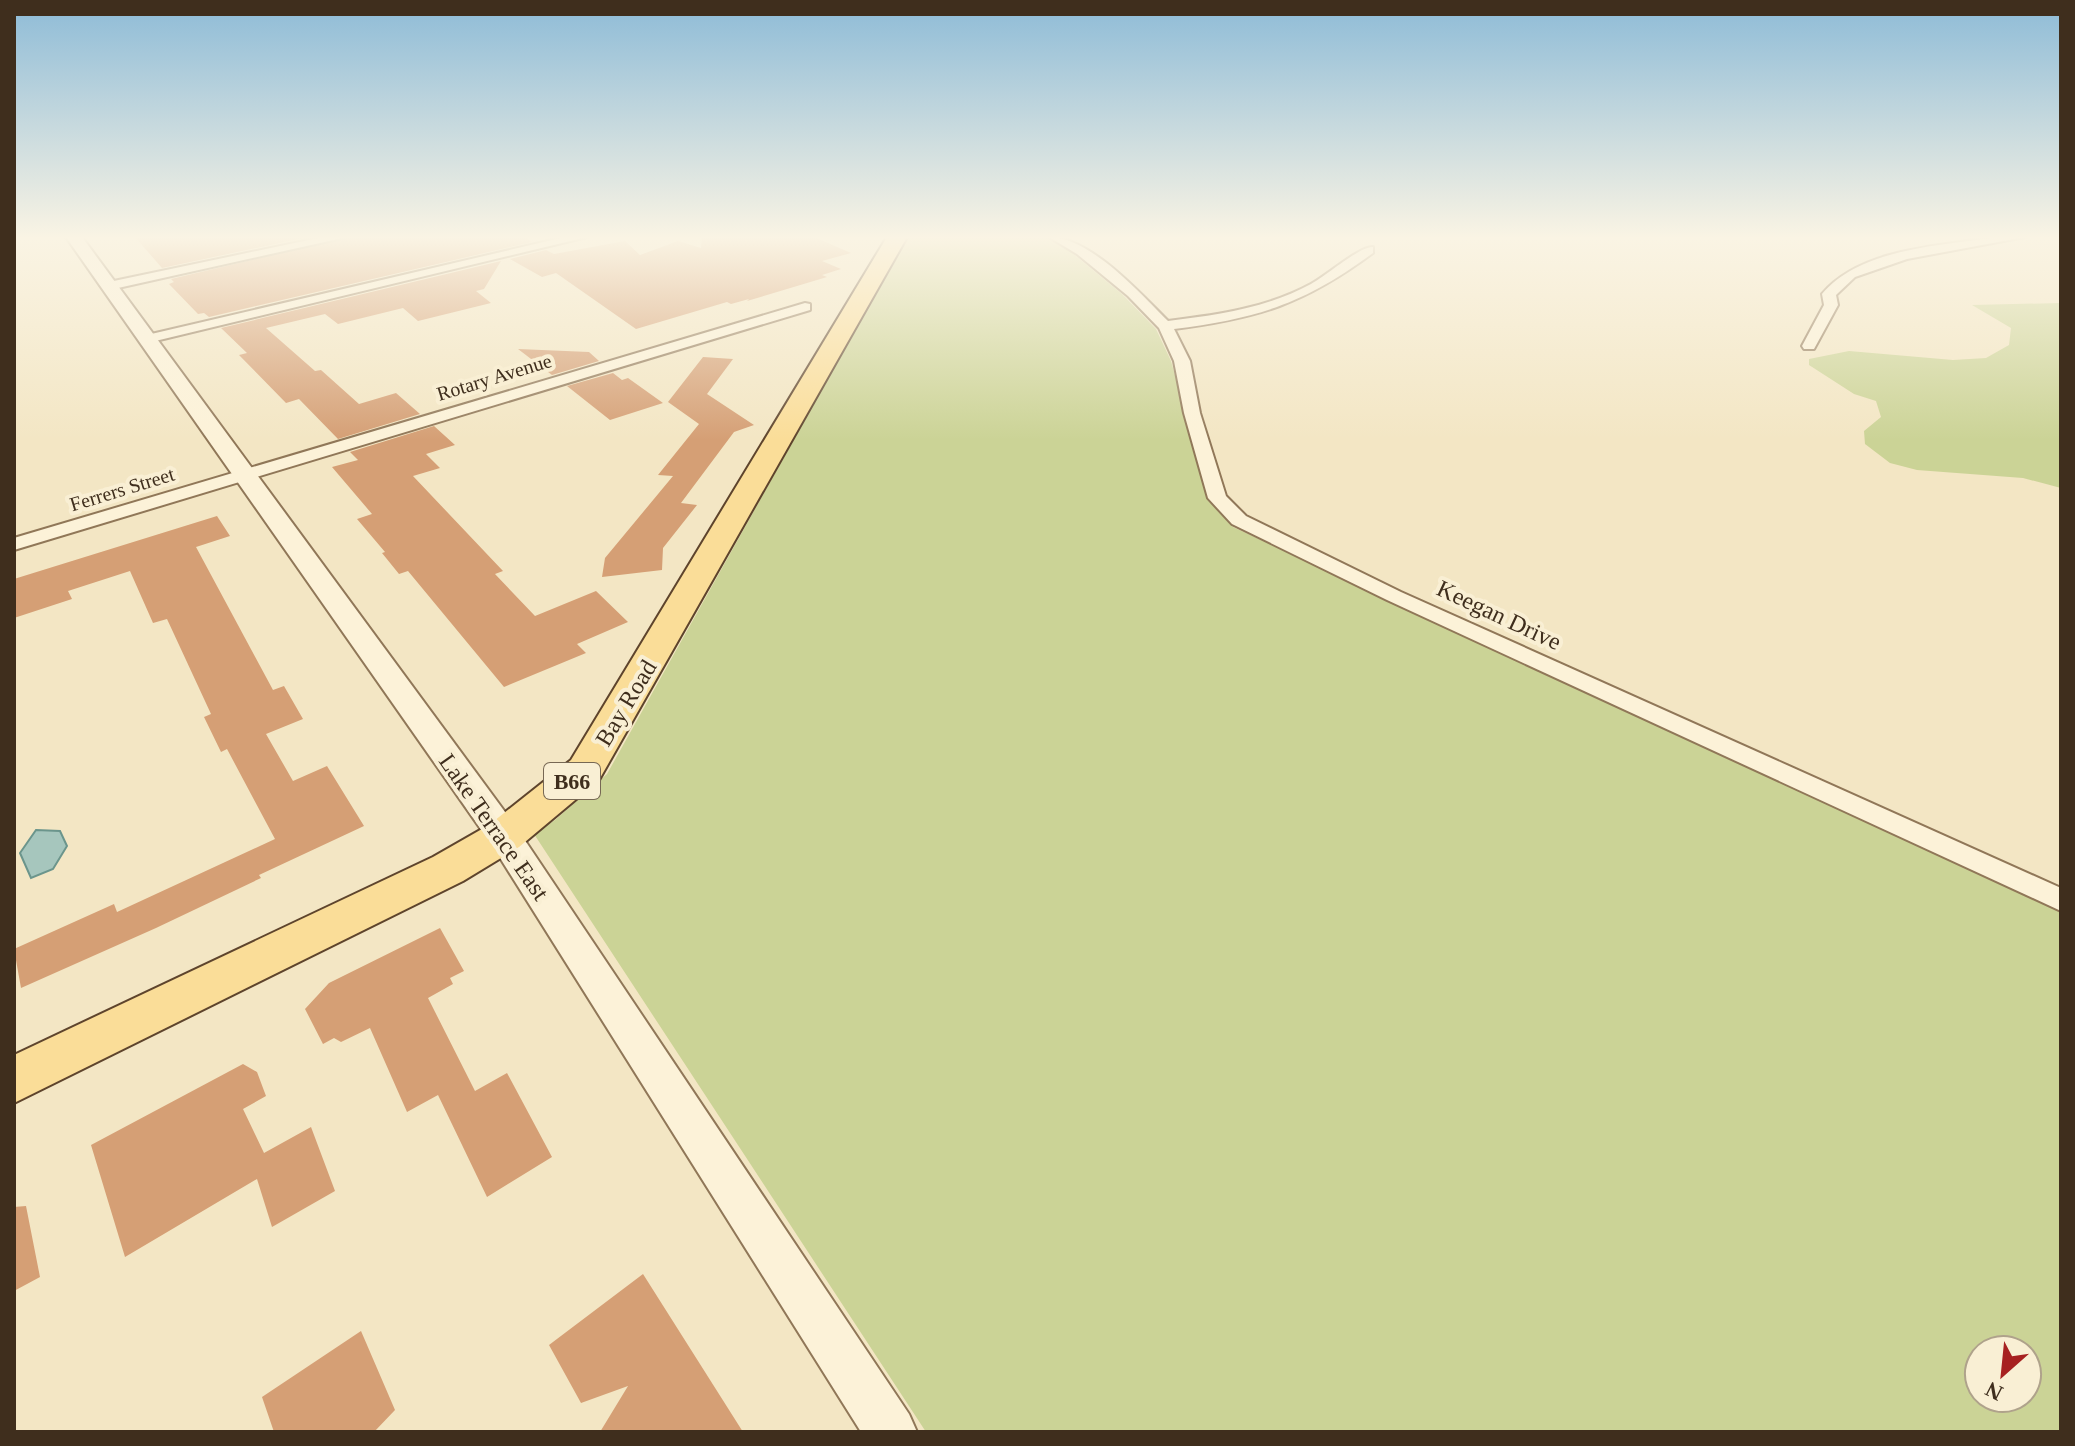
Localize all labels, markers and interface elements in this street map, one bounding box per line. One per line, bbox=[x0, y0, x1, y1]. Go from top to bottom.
street label: Rotary Avenue bbox=[434, 349, 555, 406]
street label: Ferrers Street bbox=[67, 463, 177, 515]
street label: Keegan Drive bbox=[1433, 575, 1565, 655]
street label: Bay Road bbox=[590, 655, 662, 751]
street label: Lake Terrace East bbox=[434, 749, 554, 905]
road number: B66 bbox=[544, 763, 600, 799]
north arrow bbox=[1963, 1334, 2043, 1414]
text: N bbox=[1981, 1377, 2007, 1406]

